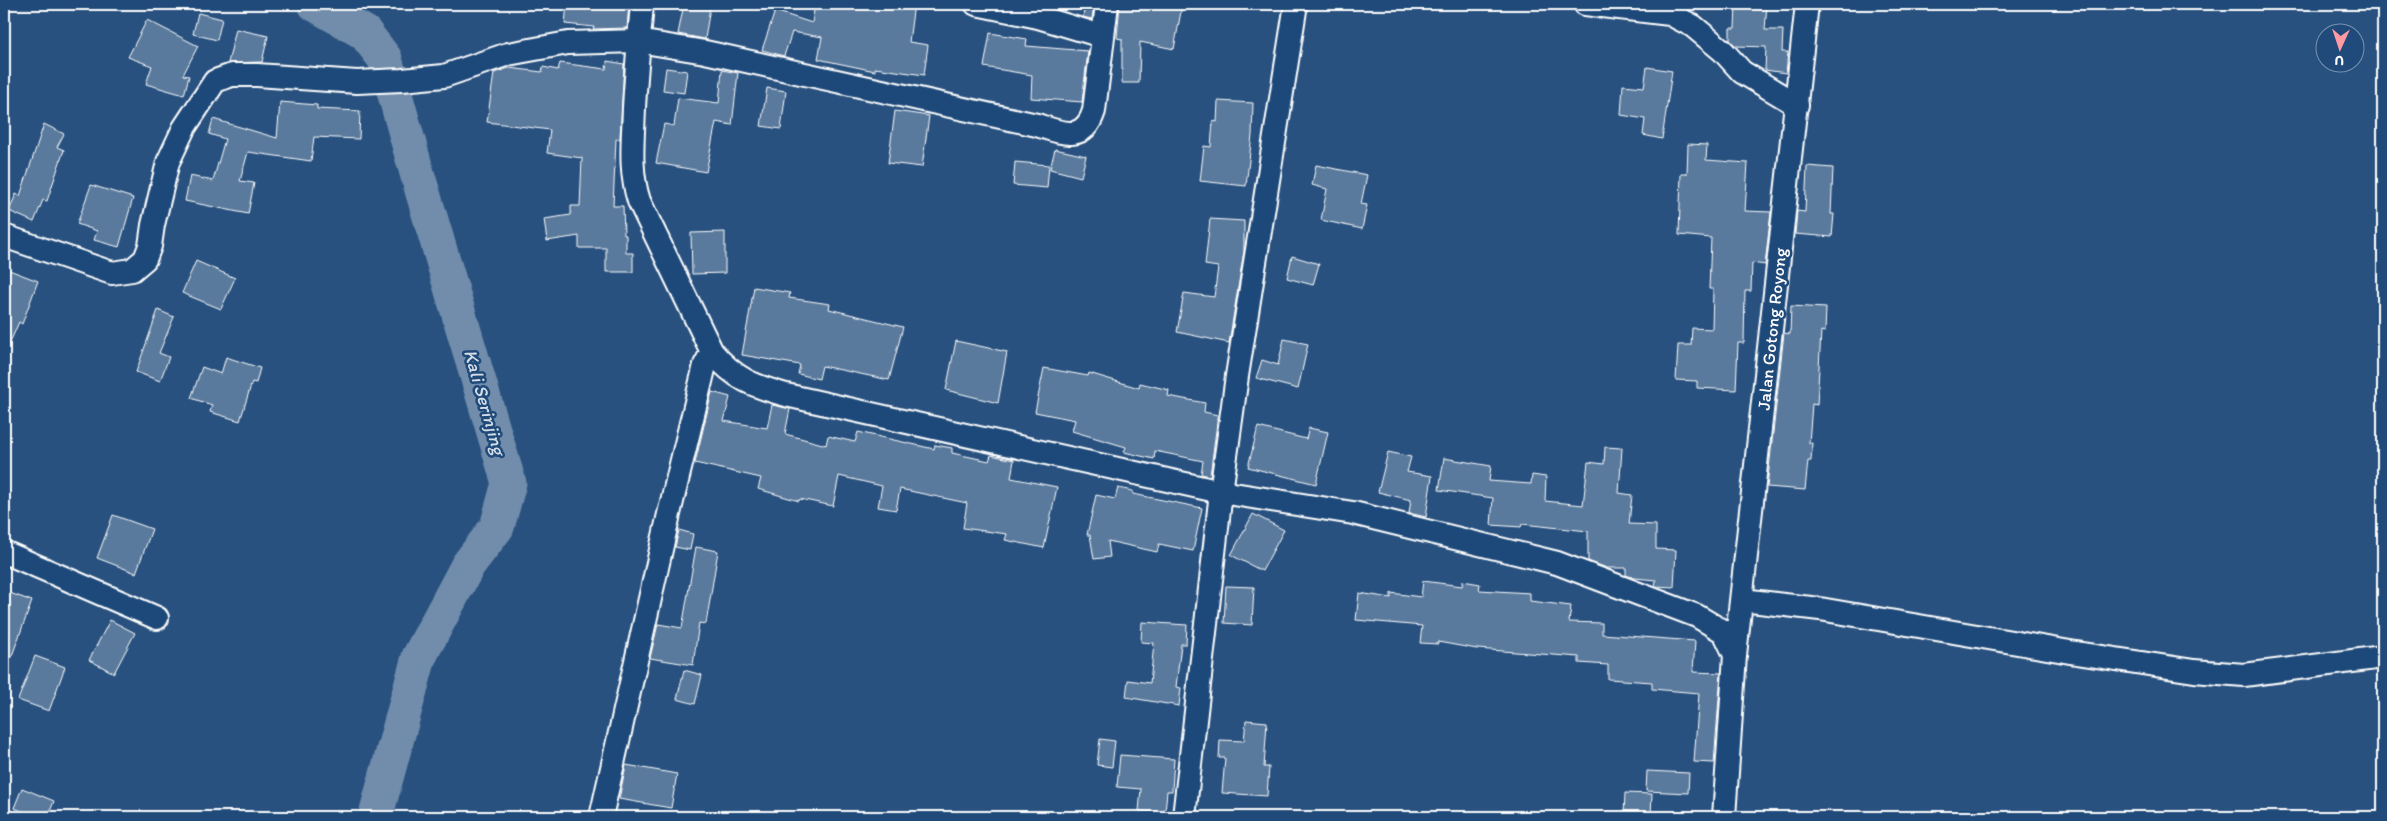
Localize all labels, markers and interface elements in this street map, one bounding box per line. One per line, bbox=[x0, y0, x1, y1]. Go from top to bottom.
north arrow bbox=[2314, 22, 2364, 72]
text: U bbox=[2334, 52, 2344, 69]
street label: Jalan Gotong Royong bbox=[1753, 246, 1792, 411]
water label: Kali Serinjing bbox=[459, 347, 512, 460]

